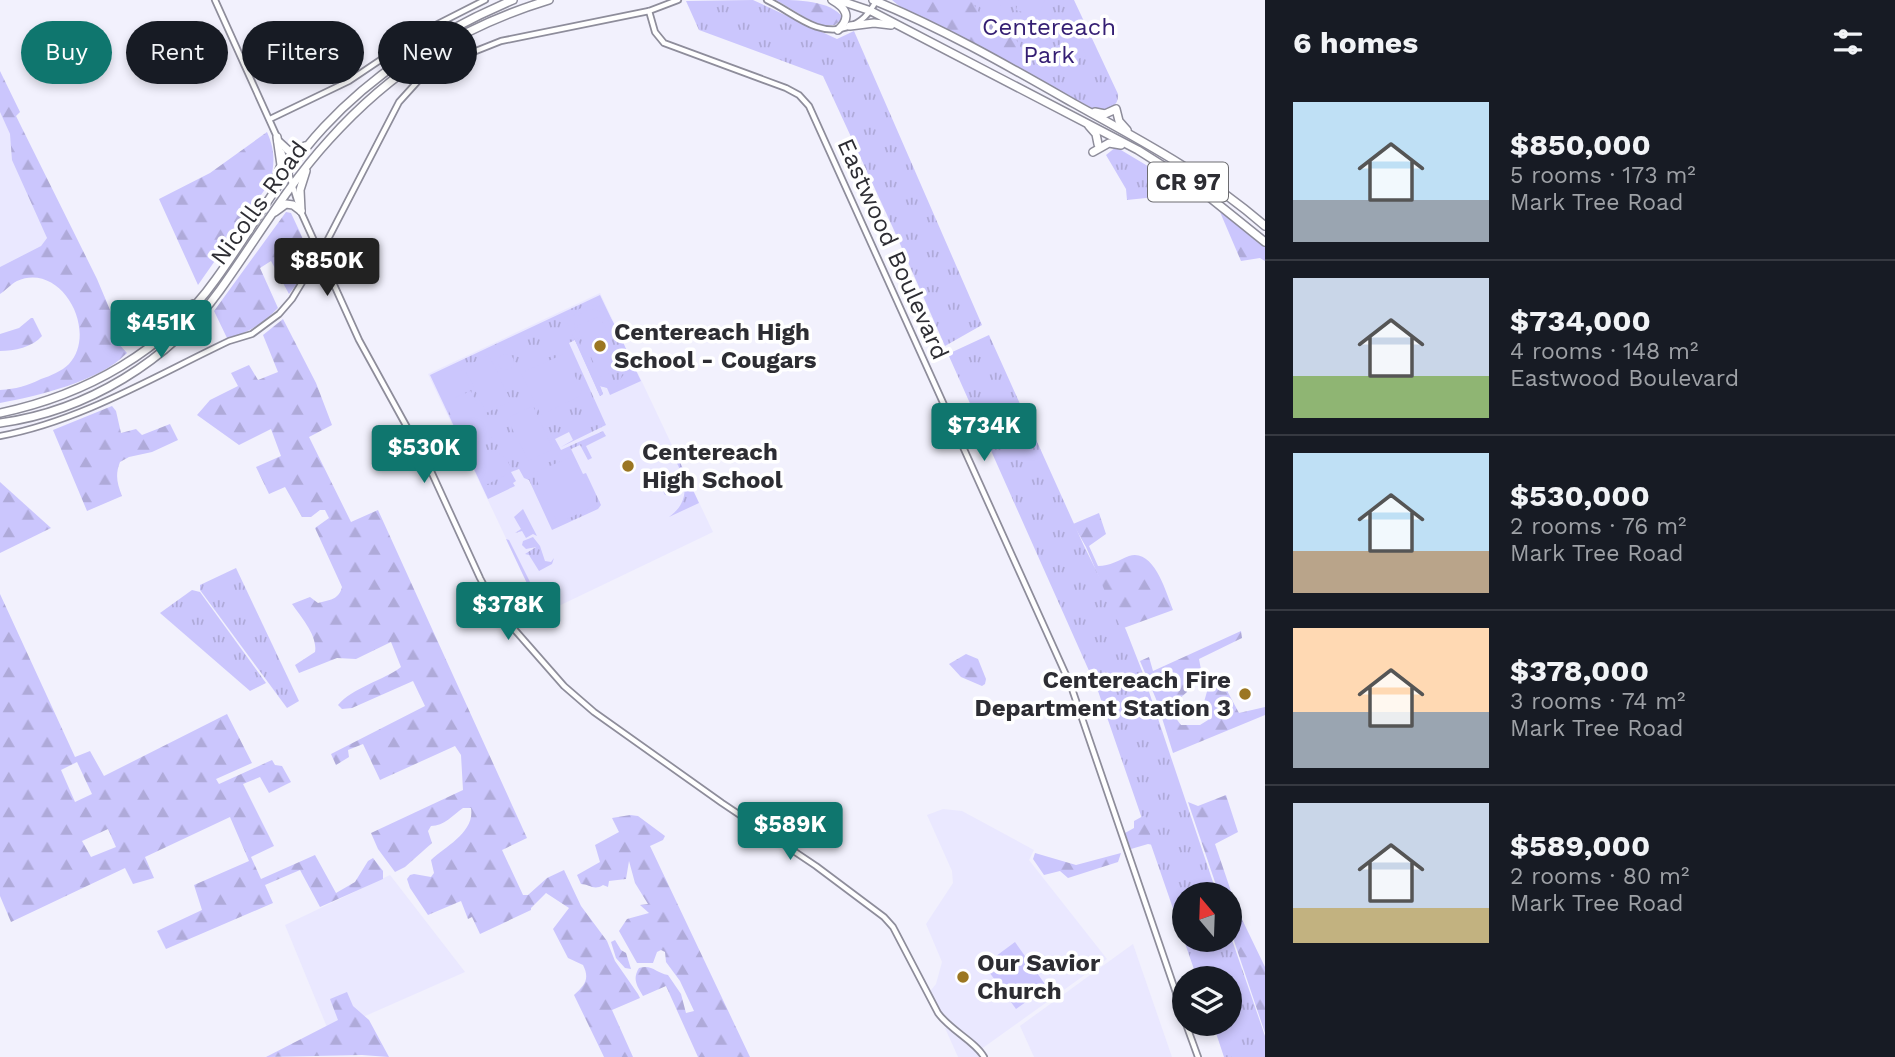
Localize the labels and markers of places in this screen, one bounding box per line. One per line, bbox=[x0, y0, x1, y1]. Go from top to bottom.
pin: $850K bbox=[278, 238, 376, 298]
pin: $451K bbox=[112, 300, 210, 360]
place label: Centereach High School - Cougars bbox=[614, 318, 817, 374]
marker: Centereach High School - Cougars bbox=[592, 338, 608, 354]
pin: $734K bbox=[935, 404, 1033, 463]
pin: $530K bbox=[375, 426, 473, 485]
place label: Centereach High School bbox=[642, 438, 783, 494]
marker: Centereach High School bbox=[620, 458, 636, 474]
pin: $378K bbox=[459, 582, 557, 642]
place label: Centereach Fire Department Station 3 bbox=[974, 666, 1231, 722]
marker: Centereach Fire Department Station 3 bbox=[1237, 686, 1253, 702]
pin: $589K bbox=[741, 802, 839, 862]
place label: Our Savior Church bbox=[977, 949, 1101, 1005]
marker: Our Savior Church bbox=[955, 969, 971, 985]

